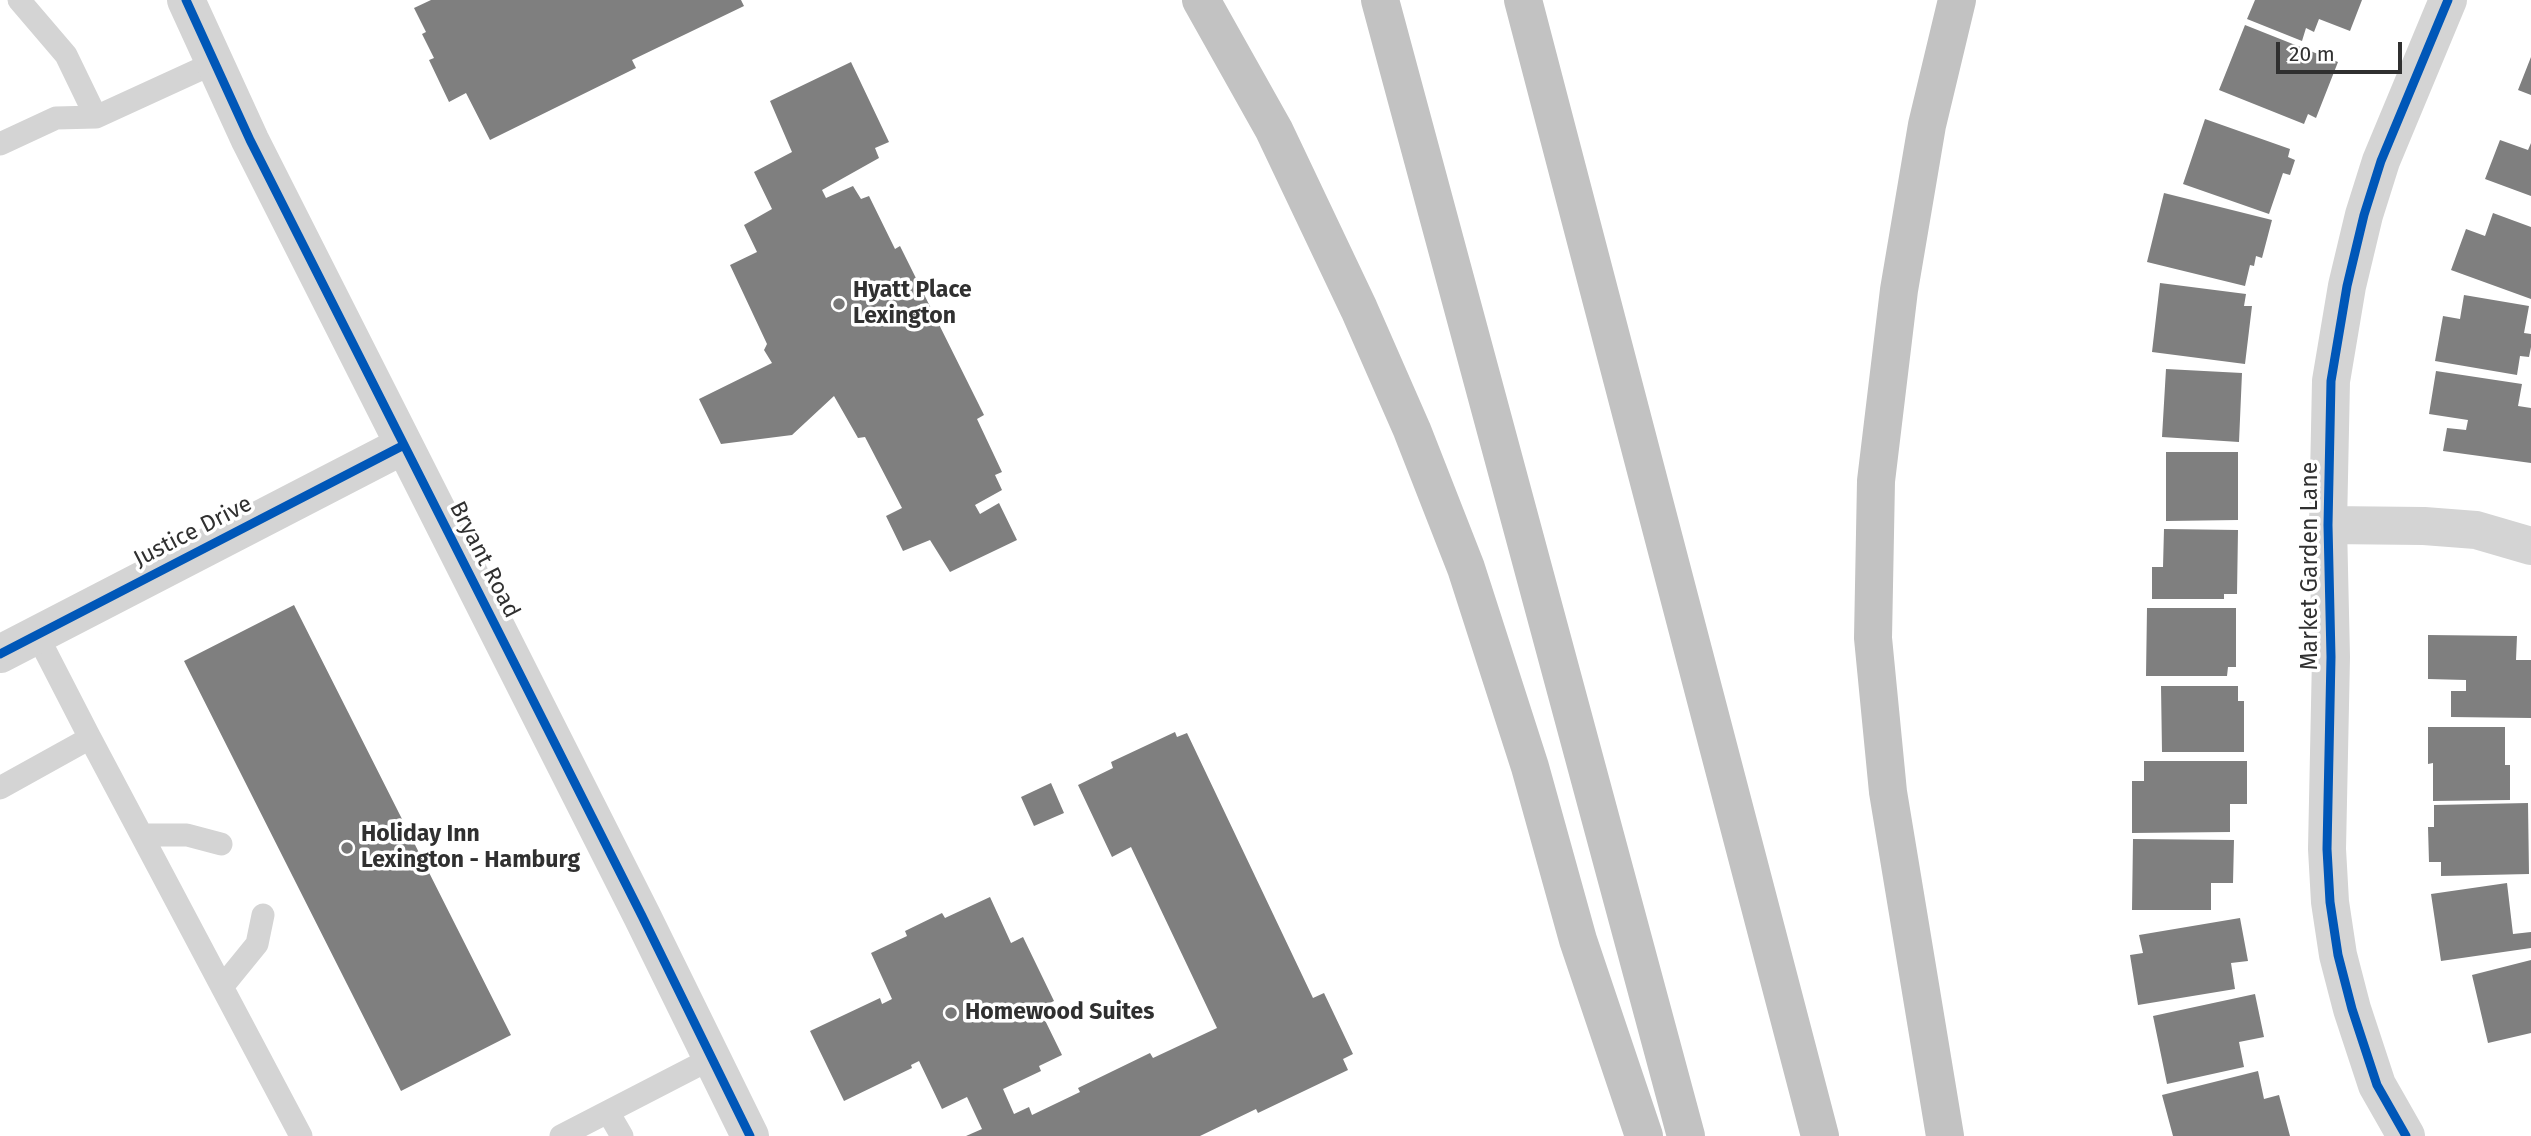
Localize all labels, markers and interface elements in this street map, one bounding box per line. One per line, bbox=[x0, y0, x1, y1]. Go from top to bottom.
scale bar bbox=[2279, 28, 2405, 72]
text: 20 m bbox=[2289, 41, 2335, 67]
place label: Hyatt Place Lexington bbox=[853, 277, 972, 331]
marker: Hyatt Place Lexington bbox=[831, 296, 847, 312]
street label: Market Garden Lane bbox=[2297, 462, 2325, 670]
street label: Justice Drive bbox=[129, 490, 257, 574]
street label: Bryant Road bbox=[443, 497, 525, 623]
place label: Holiday Inn Lexington - Hamburg bbox=[361, 821, 580, 875]
marker: Holiday Inn Lexington - Hamburg bbox=[339, 840, 355, 856]
place label: Homewood Suites bbox=[965, 999, 1154, 1027]
marker: Homewood Suites bbox=[943, 1005, 959, 1021]

